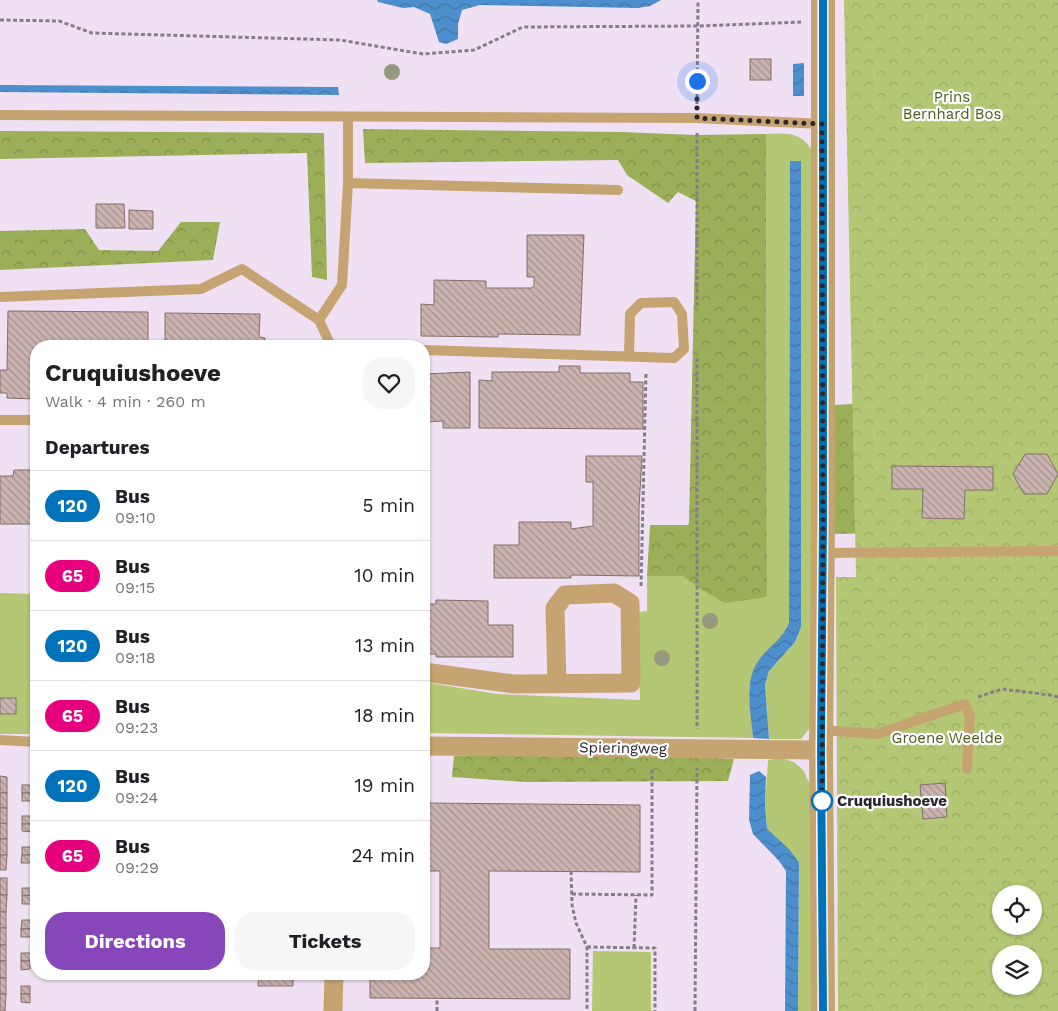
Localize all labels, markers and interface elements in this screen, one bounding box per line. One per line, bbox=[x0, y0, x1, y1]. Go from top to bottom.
your location bbox=[685, 69, 710, 94]
park label: Prins Bernhard Bos bbox=[903, 88, 1001, 123]
button: heart bbox=[363, 357, 415, 409]
text: Cruquiushoeve bbox=[45, 359, 221, 387]
text: Walk · 4 min · 260 m bbox=[45, 392, 206, 411]
text: Departures bbox=[45, 436, 150, 459]
text: Bus bbox=[115, 485, 150, 508]
text: 5 min bbox=[363, 494, 415, 517]
text: 120 bbox=[57, 495, 88, 516]
text: 09:10 bbox=[115, 508, 156, 527]
text: Bus bbox=[115, 555, 150, 578]
text: 10 min bbox=[354, 564, 415, 587]
text: 65 bbox=[62, 565, 83, 586]
text: 09:15 bbox=[115, 578, 155, 597]
text: Bus bbox=[115, 625, 150, 648]
text: 13 min bbox=[355, 634, 415, 657]
text: 120 bbox=[57, 635, 88, 656]
text: 09:18 bbox=[115, 648, 156, 667]
text: Bus bbox=[115, 695, 150, 718]
text: 18 min bbox=[354, 704, 415, 727]
text: 65 bbox=[62, 705, 83, 726]
text: 09:23 bbox=[115, 718, 158, 737]
park label: Groene Weelde bbox=[892, 729, 1002, 747]
street label: Spieringweg bbox=[579, 738, 667, 758]
text: Bus bbox=[115, 765, 150, 788]
text: 19 min bbox=[354, 774, 415, 797]
text: 120 bbox=[57, 775, 88, 796]
text: 09:24 bbox=[115, 788, 158, 807]
marker: Cruquiushoeve bbox=[811, 790, 833, 812]
place label: Cruquiushoeve bbox=[837, 792, 947, 810]
text: Bus bbox=[115, 835, 150, 858]
text: 24 min bbox=[351, 844, 415, 867]
text: 65 bbox=[62, 845, 83, 866]
text: 09:29 bbox=[115, 858, 159, 877]
map controls bbox=[992, 885, 1042, 995]
button: locate bbox=[992, 885, 1042, 935]
button: Directions bbox=[45, 912, 225, 970]
button: Tickets bbox=[235, 912, 415, 970]
button: layers bbox=[992, 945, 1042, 995]

